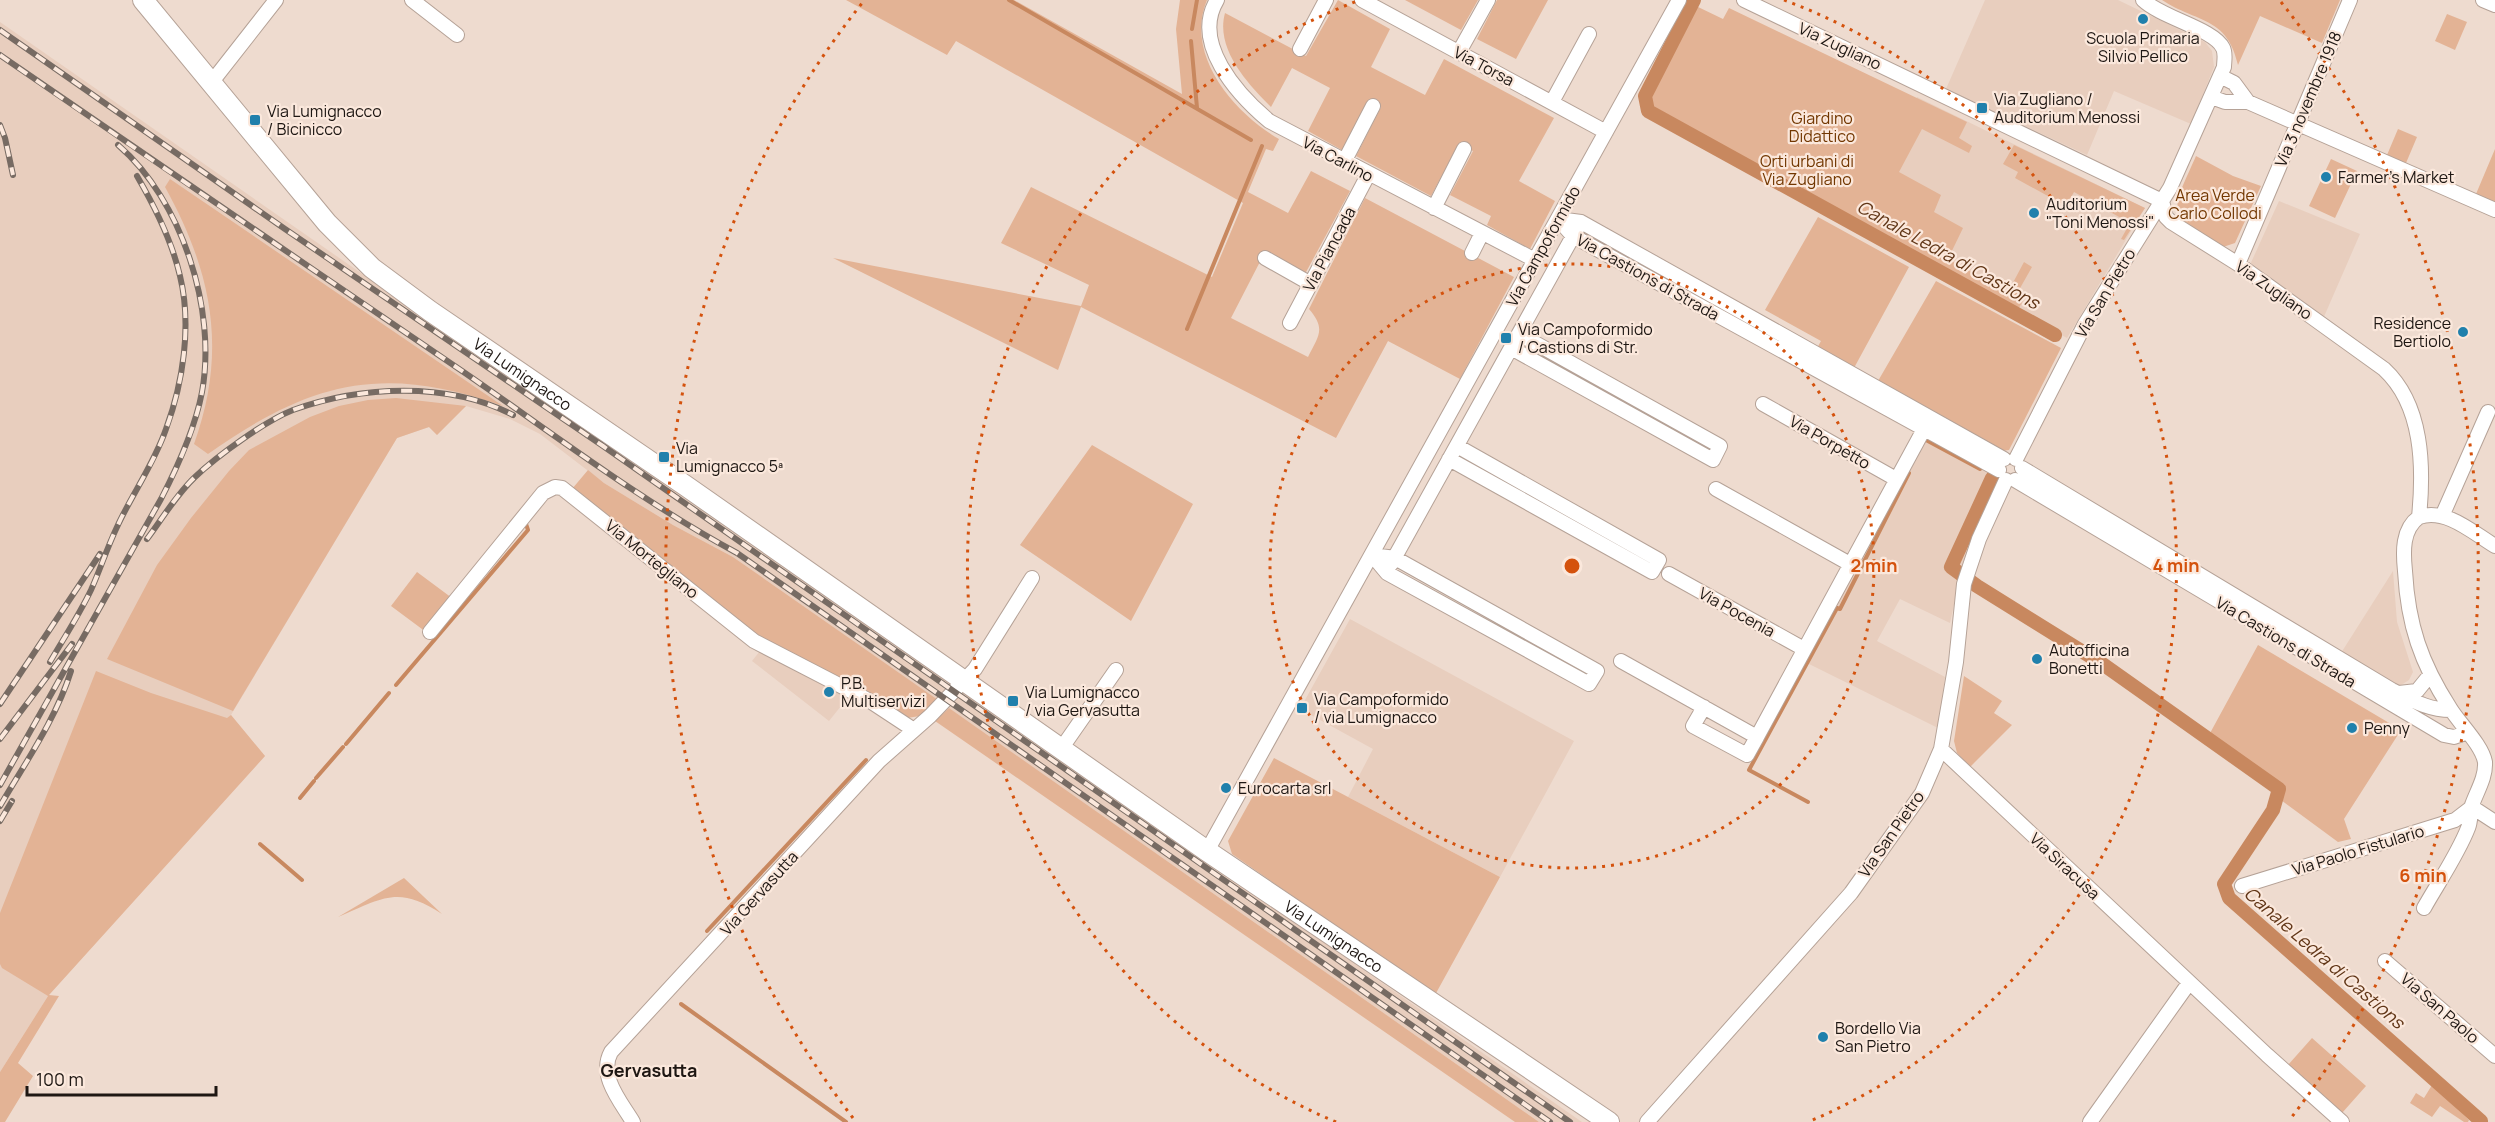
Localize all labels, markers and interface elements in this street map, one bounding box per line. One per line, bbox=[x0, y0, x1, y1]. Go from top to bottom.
marker: Scuola Primaria Silvio Pellico bbox=[2136, 12, 2150, 26]
street label: Via Zugliano bbox=[1795, 17, 1885, 75]
place label: Scuola Primaria Silvio Pellico bbox=[2086, 27, 2200, 67]
street label: Via 3 novembre 1918 bbox=[2269, 28, 2347, 170]
street label: Via Torsa bbox=[1450, 41, 1518, 91]
place label: Via Zugliano / Auditorium Menossi bbox=[1994, 88, 2140, 128]
place label: Via Lumignacco / Bicinicco bbox=[267, 100, 382, 140]
marker: Via Zugliano / Auditorium Menossi bbox=[1975, 101, 1989, 115]
park label: Giardino Didattico bbox=[1789, 107, 1855, 147]
marker: Via Lumignacco / Bicinicco bbox=[248, 113, 262, 127]
street label: Via Carlino bbox=[1299, 131, 1377, 187]
park label: Orti urbani di Via Zugliano bbox=[1760, 150, 1854, 190]
place label: Farmer's Market bbox=[2338, 166, 2455, 188]
marker: Farmer's Market bbox=[2319, 170, 2333, 184]
street label: Via Campoformido bbox=[1501, 182, 1585, 310]
park label: Area Verde Carlo Collodi bbox=[2168, 184, 2262, 224]
place label: Auditorium "Toni Menossi" bbox=[2046, 193, 2155, 233]
water label: Canale Ledra di Castions bbox=[1853, 194, 2045, 315]
street label: Via Piancada bbox=[1297, 203, 1361, 295]
marker: Auditorium "Toni Menossi" bbox=[2027, 206, 2041, 220]
street label: Via Castions di Strada bbox=[1573, 229, 1723, 325]
street label: Via San Pietro bbox=[2070, 244, 2140, 342]
street label: Via Zugliano bbox=[2231, 255, 2317, 325]
place label: Residence Bertiolo bbox=[2373, 312, 2451, 352]
place label: Via Campoformido / Castions di Str. bbox=[1518, 318, 1653, 358]
marker: Residence Bertiolo bbox=[2456, 325, 2470, 339]
marker: Via Campoformido / Castions di Str. bbox=[1499, 331, 1513, 345]
street label: Via Lumignacco bbox=[469, 333, 576, 416]
street label: Via Porpetto bbox=[1785, 410, 1875, 474]
place label: Via Lumignacco 5ª bbox=[676, 437, 783, 477]
marker: Via Lumignacco 5ª bbox=[657, 450, 671, 464]
street label: Via Mortegliano bbox=[601, 515, 703, 603]
text: 2 min bbox=[1851, 553, 1897, 577]
text: 4 min bbox=[2152, 553, 2200, 577]
centre of rings bbox=[1562, 556, 1582, 576]
street label: Via Pocenia bbox=[1695, 582, 1779, 642]
street label: Via Castions di Strada bbox=[2212, 591, 2360, 693]
place label: Autofficina Bonetti bbox=[2049, 639, 2130, 679]
marker: Autofficina Bonetti bbox=[2030, 652, 2044, 666]
place label: P.B. Multiservizi bbox=[841, 672, 925, 712]
place label: Via Lumignacco / via Gervasutta bbox=[1025, 681, 1140, 721]
marker: P.B. Multiservizi bbox=[822, 685, 836, 699]
place label: Via Campoformido / via Lumignacco bbox=[1314, 688, 1449, 728]
marker: Via Lumignacco / via Gervasutta bbox=[1006, 694, 1020, 708]
marker: Via Campoformido / via Lumignacco bbox=[1295, 701, 1309, 715]
place label: Penny bbox=[2364, 717, 2410, 739]
marker: Penny bbox=[2345, 721, 2359, 735]
place label: Eurocarta srl bbox=[1238, 777, 1332, 799]
marker: Eurocarta srl bbox=[1219, 781, 1233, 795]
street label: Via San Pietro bbox=[1853, 786, 1929, 882]
street label: Via Paolo Fistulario bbox=[2289, 819, 2427, 881]
street label: Via Siracusa bbox=[2025, 828, 2105, 904]
street label: Via Gervasutta bbox=[715, 846, 803, 940]
text: 6 min bbox=[2399, 863, 2447, 887]
water label: Canale Ledra di Castions bbox=[2239, 881, 2411, 1035]
street label: Via Lumignacco bbox=[1280, 895, 1387, 978]
street label: Via San Paolo bbox=[2396, 968, 2484, 1048]
place label: Bordello Via San Pietro bbox=[1835, 1017, 1921, 1057]
marker: Bordello Via San Pietro bbox=[1816, 1030, 1830, 1044]
district label: Gervasutta bbox=[601, 1058, 697, 1082]
scale bar bbox=[27, 1059, 216, 1097]
text: 100 m bbox=[36, 1067, 84, 1091]

